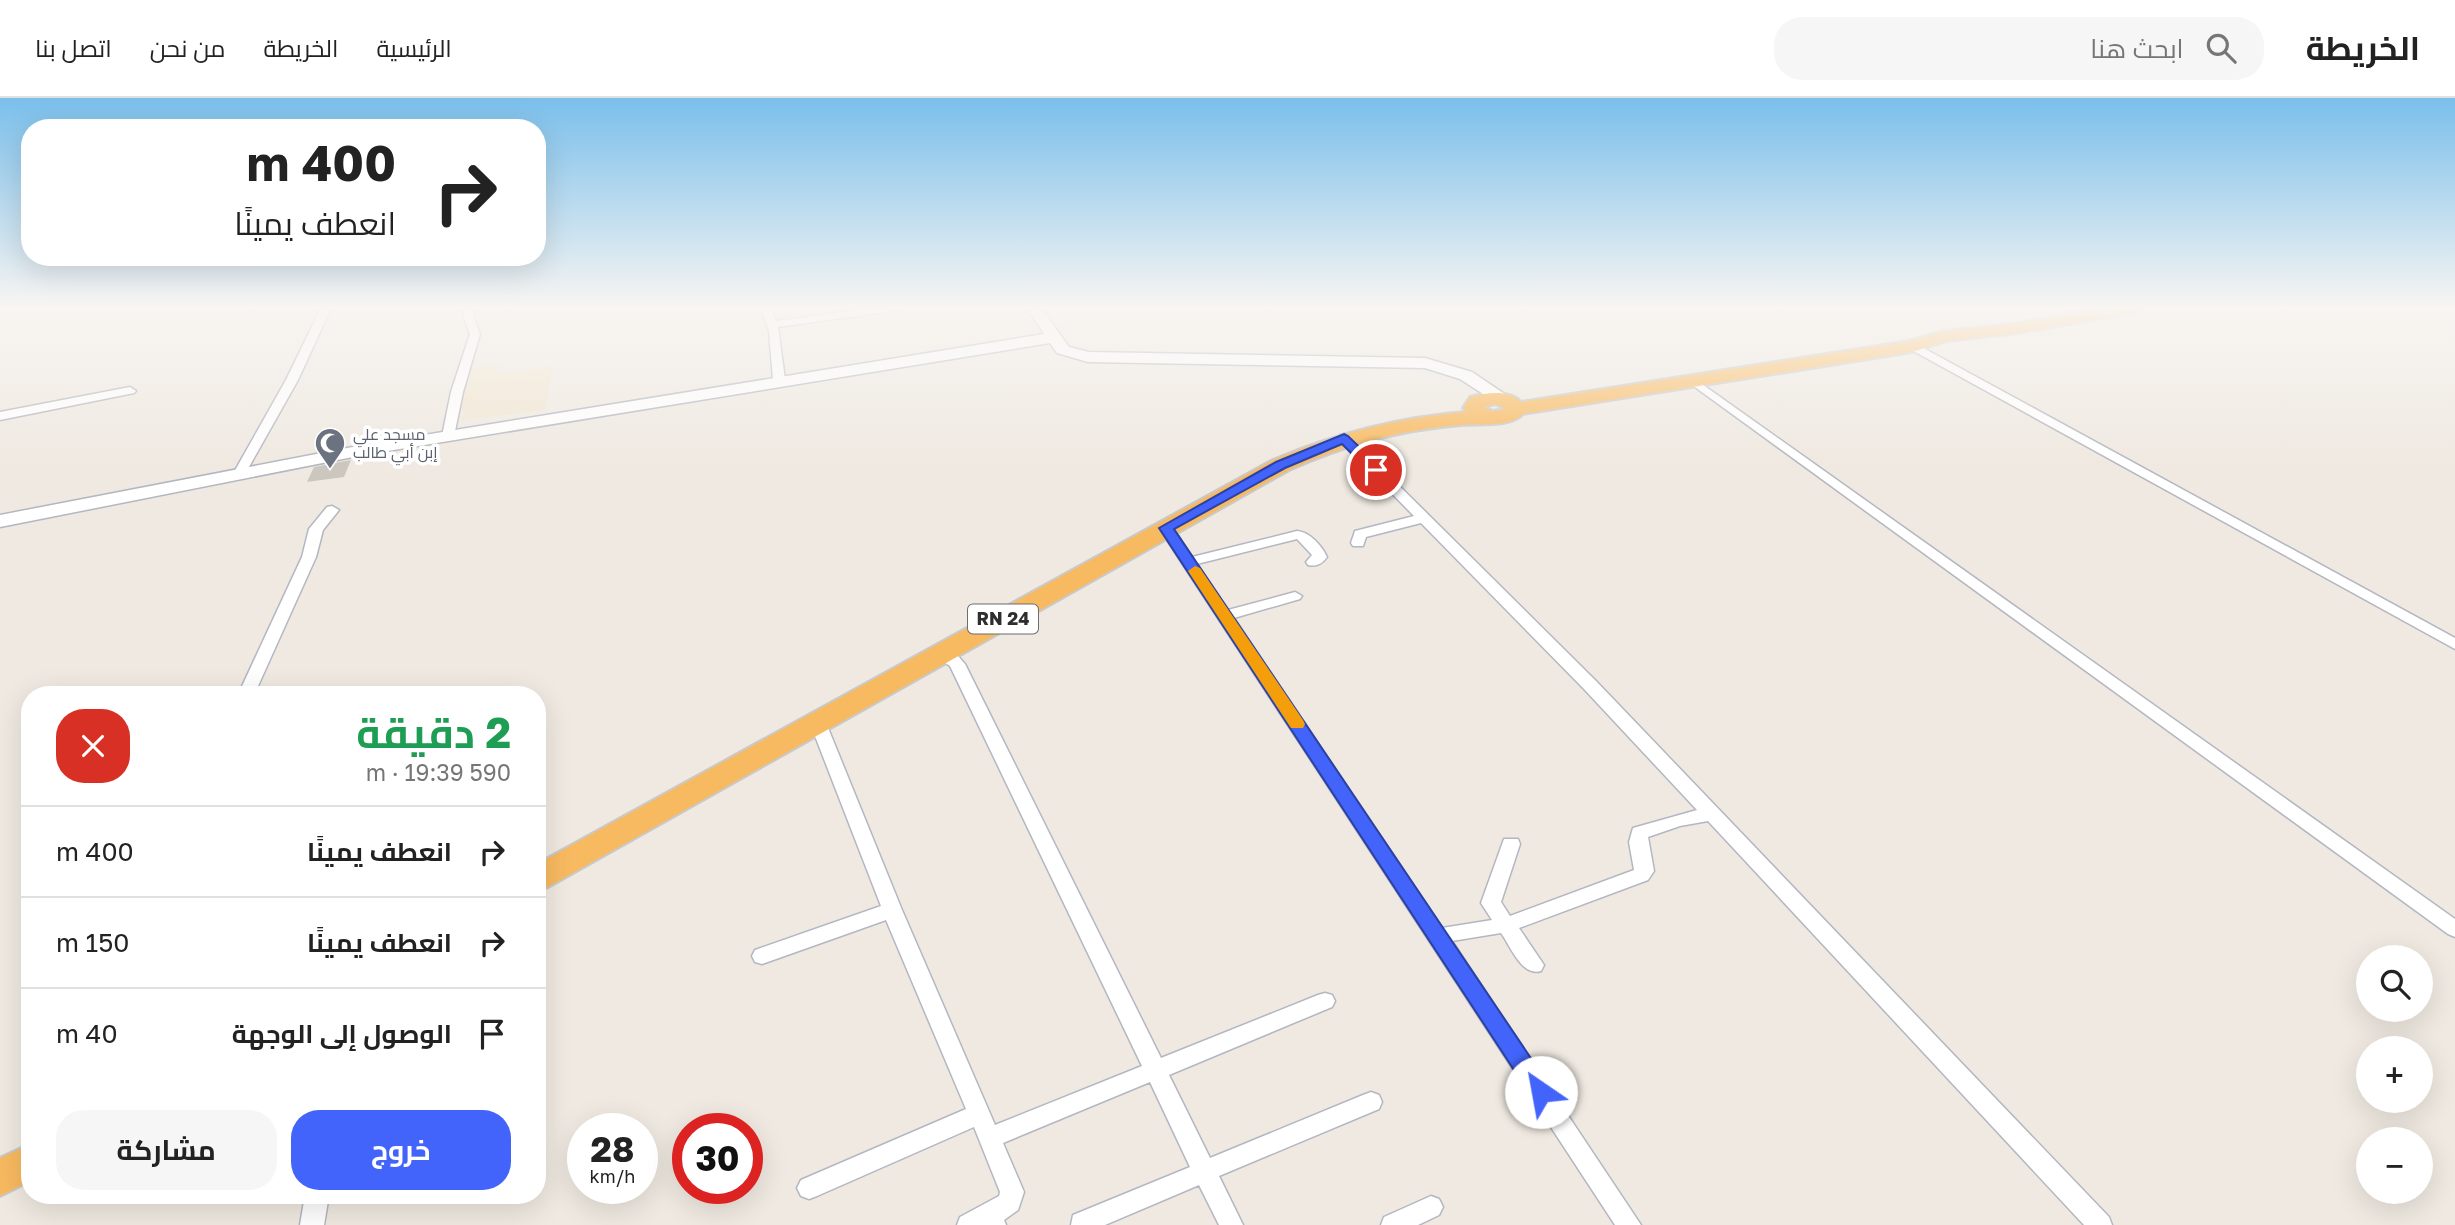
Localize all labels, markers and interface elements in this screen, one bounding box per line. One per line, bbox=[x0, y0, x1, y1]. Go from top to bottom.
search box bbox=[1774, 17, 2264, 80]
text: الخريطة bbox=[2306, 28, 2420, 67]
icon: search bbox=[2202, 29, 2240, 67]
text: اتصل بنا bbox=[35, 33, 112, 62]
text: من نحن bbox=[150, 33, 226, 62]
text: الخريطة bbox=[264, 33, 338, 62]
text: الرئيسية bbox=[376, 33, 452, 62]
text: ابحث هنا bbox=[2090, 33, 2184, 64]
text: 400 m bbox=[247, 133, 396, 192]
icon: right bbox=[420, 147, 511, 238]
text: انعطف يمينًا bbox=[234, 204, 396, 242]
place label: مسجد علي إبن أبي طالب bbox=[353, 424, 438, 466]
mosque icon: مسجد علي إبن أبي طالب bbox=[313, 426, 347, 470]
pin bbox=[1346, 440, 1406, 500]
icon: arrive bbox=[1357, 451, 1395, 489]
road number: RN 24 bbox=[968, 604, 1038, 634]
text: 2 دقيقة bbox=[356, 707, 511, 757]
button: close bbox=[56, 709, 130, 783]
text: 590 m · 19:39 bbox=[366, 758, 511, 786]
icon: right bbox=[473, 833, 511, 871]
text: 400 m bbox=[56, 836, 134, 867]
text: انعطف يمينًا bbox=[307, 836, 452, 867]
icon: right bbox=[473, 924, 511, 962]
text: 150 m bbox=[56, 927, 129, 958]
text: انعطف يمينًا bbox=[307, 927, 452, 958]
map controls bbox=[2356, 945, 2433, 1204]
button: search bbox=[2356, 945, 2433, 1022]
icon: arrive bbox=[473, 1015, 511, 1053]
text: 40 m bbox=[56, 1018, 118, 1049]
text: الوصول إلى الوجهة bbox=[232, 1018, 452, 1049]
button: + bbox=[2356, 1036, 2433, 1113]
position arrow bbox=[1504, 1055, 1578, 1129]
button: مشاركة bbox=[56, 1110, 277, 1190]
button: خروج bbox=[291, 1110, 511, 1190]
speed limit sign: 30 bbox=[672, 1113, 763, 1204]
button: − bbox=[2356, 1127, 2433, 1204]
text: 28 bbox=[591, 1128, 634, 1170]
text: km/h bbox=[590, 1165, 635, 1187]

